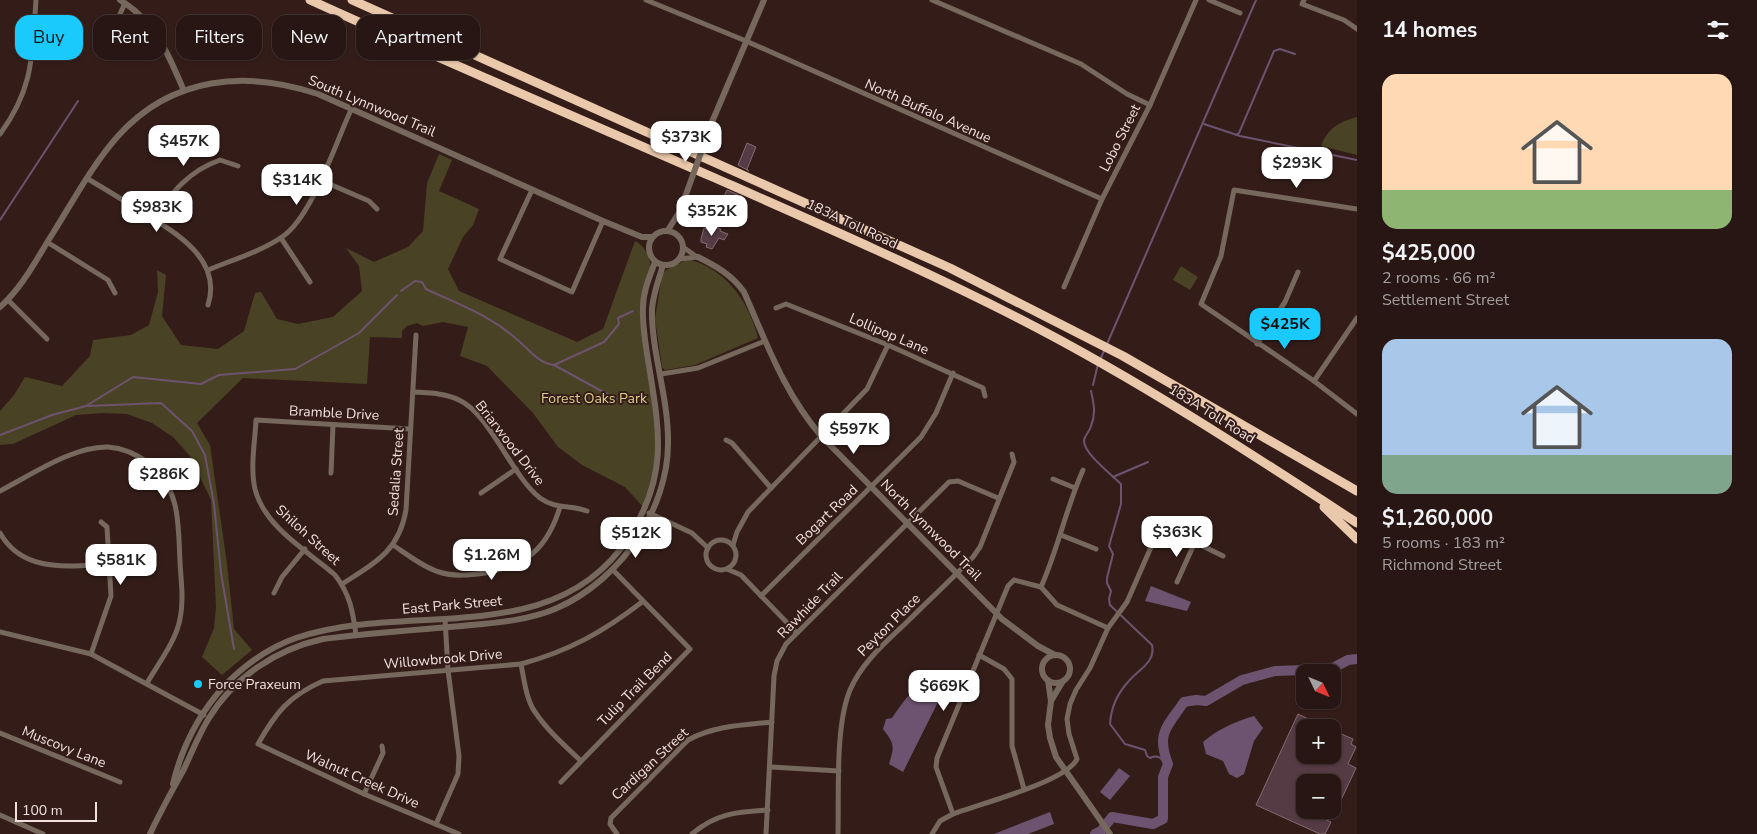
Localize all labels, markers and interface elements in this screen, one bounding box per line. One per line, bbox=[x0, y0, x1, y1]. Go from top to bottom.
chip: Buy bbox=[15, 15, 83, 60]
chip: Rent bbox=[93, 15, 166, 60]
chip: Filters bbox=[176, 15, 262, 60]
chip: New bbox=[272, 15, 346, 60]
chip: Apartment bbox=[356, 15, 480, 60]
text: 14 homes bbox=[1382, 16, 1477, 44]
icon: filters bbox=[1704, 16, 1732, 44]
street label: South Lynnwood Trail bbox=[305, 71, 439, 142]
street label: North Buffalo Avenue bbox=[862, 74, 994, 148]
street label: Lobo Street bbox=[1095, 101, 1145, 175]
icon: home bbox=[1512, 107, 1602, 197]
pin: $373K bbox=[651, 120, 721, 163]
pin: $457K bbox=[149, 124, 219, 167]
text: $373K bbox=[661, 126, 711, 148]
text: $457K bbox=[159, 130, 209, 152]
pin: $293K bbox=[1262, 146, 1332, 189]
text: $293K bbox=[1272, 152, 1322, 174]
pin: $314K bbox=[262, 164, 332, 206]
text: $314K bbox=[272, 169, 322, 191]
pin: $983K bbox=[122, 190, 192, 233]
pin: $352K bbox=[677, 194, 747, 237]
street label: 183A Toll Road bbox=[803, 195, 901, 253]
text: $983K bbox=[132, 196, 182, 218]
text: $352K bbox=[687, 200, 737, 222]
text: $425,000 bbox=[1382, 239, 1475, 267]
text: 2 rooms · 66 m² bbox=[1382, 267, 1495, 289]
text: Settlement Street bbox=[1382, 289, 1509, 311]
pin: $425K bbox=[1250, 308, 1320, 350]
street label: Lollipop Lane bbox=[846, 309, 932, 359]
text: $425K bbox=[1260, 313, 1310, 335]
icon: home bbox=[1512, 372, 1602, 462]
street label: 183A Toll Road bbox=[1165, 380, 1259, 448]
park label: Forest Oaks Park bbox=[541, 389, 648, 408]
street label: Briarwood Drive bbox=[471, 397, 549, 489]
street label: Bramble Drive bbox=[288, 401, 380, 425]
pin: $597K bbox=[819, 412, 889, 455]
text: $597K bbox=[829, 418, 879, 440]
street label: Sedalia Street bbox=[383, 427, 409, 517]
pin: $286K bbox=[129, 458, 199, 500]
text: $286K bbox=[139, 463, 189, 485]
street label: North Lynnwood Trail bbox=[876, 475, 986, 585]
street label: Bogart Road bbox=[792, 481, 862, 549]
street label: Shiloh Street bbox=[271, 501, 345, 569]
text: $1,260,000 bbox=[1382, 504, 1493, 532]
pin: $512K bbox=[601, 516, 671, 559]
pin: $363K bbox=[1142, 516, 1212, 558]
text: $363K bbox=[1152, 521, 1202, 543]
text: $512K bbox=[611, 522, 661, 544]
text: 5 rooms · 183 m² bbox=[1382, 532, 1505, 554]
pin: $1.26M bbox=[451, 538, 533, 581]
pin: $581K bbox=[86, 544, 156, 586]
text: $1.26M bbox=[464, 544, 520, 566]
text: $581K bbox=[96, 549, 146, 571]
text: Richmond Street bbox=[1382, 554, 1502, 576]
street label: Rawhide Trail bbox=[773, 567, 847, 643]
street label: Peyton Place bbox=[853, 589, 925, 661]
street label: East Park Street bbox=[401, 591, 503, 619]
street label: Willowbrook Drive bbox=[383, 644, 503, 674]
street label: Tulip Trail Bend bbox=[594, 648, 676, 730]
north arrow bbox=[1296, 664, 1341, 709]
map controls bbox=[1296, 664, 1341, 819]
pin: $669K bbox=[909, 670, 979, 712]
place label: Force Praxeum bbox=[208, 675, 301, 694]
text: $669K bbox=[919, 675, 969, 697]
marker: Force Praxeum bbox=[192, 678, 204, 690]
button: + bbox=[1296, 719, 1341, 764]
street label: Muscovy Lane bbox=[19, 721, 109, 773]
street label: Cardigan Street bbox=[608, 723, 692, 804]
street label: Walnut Creek Drive bbox=[302, 745, 422, 813]
button: − bbox=[1296, 774, 1341, 819]
scale bar bbox=[15, 799, 98, 822]
text: 100 m bbox=[22, 801, 63, 820]

